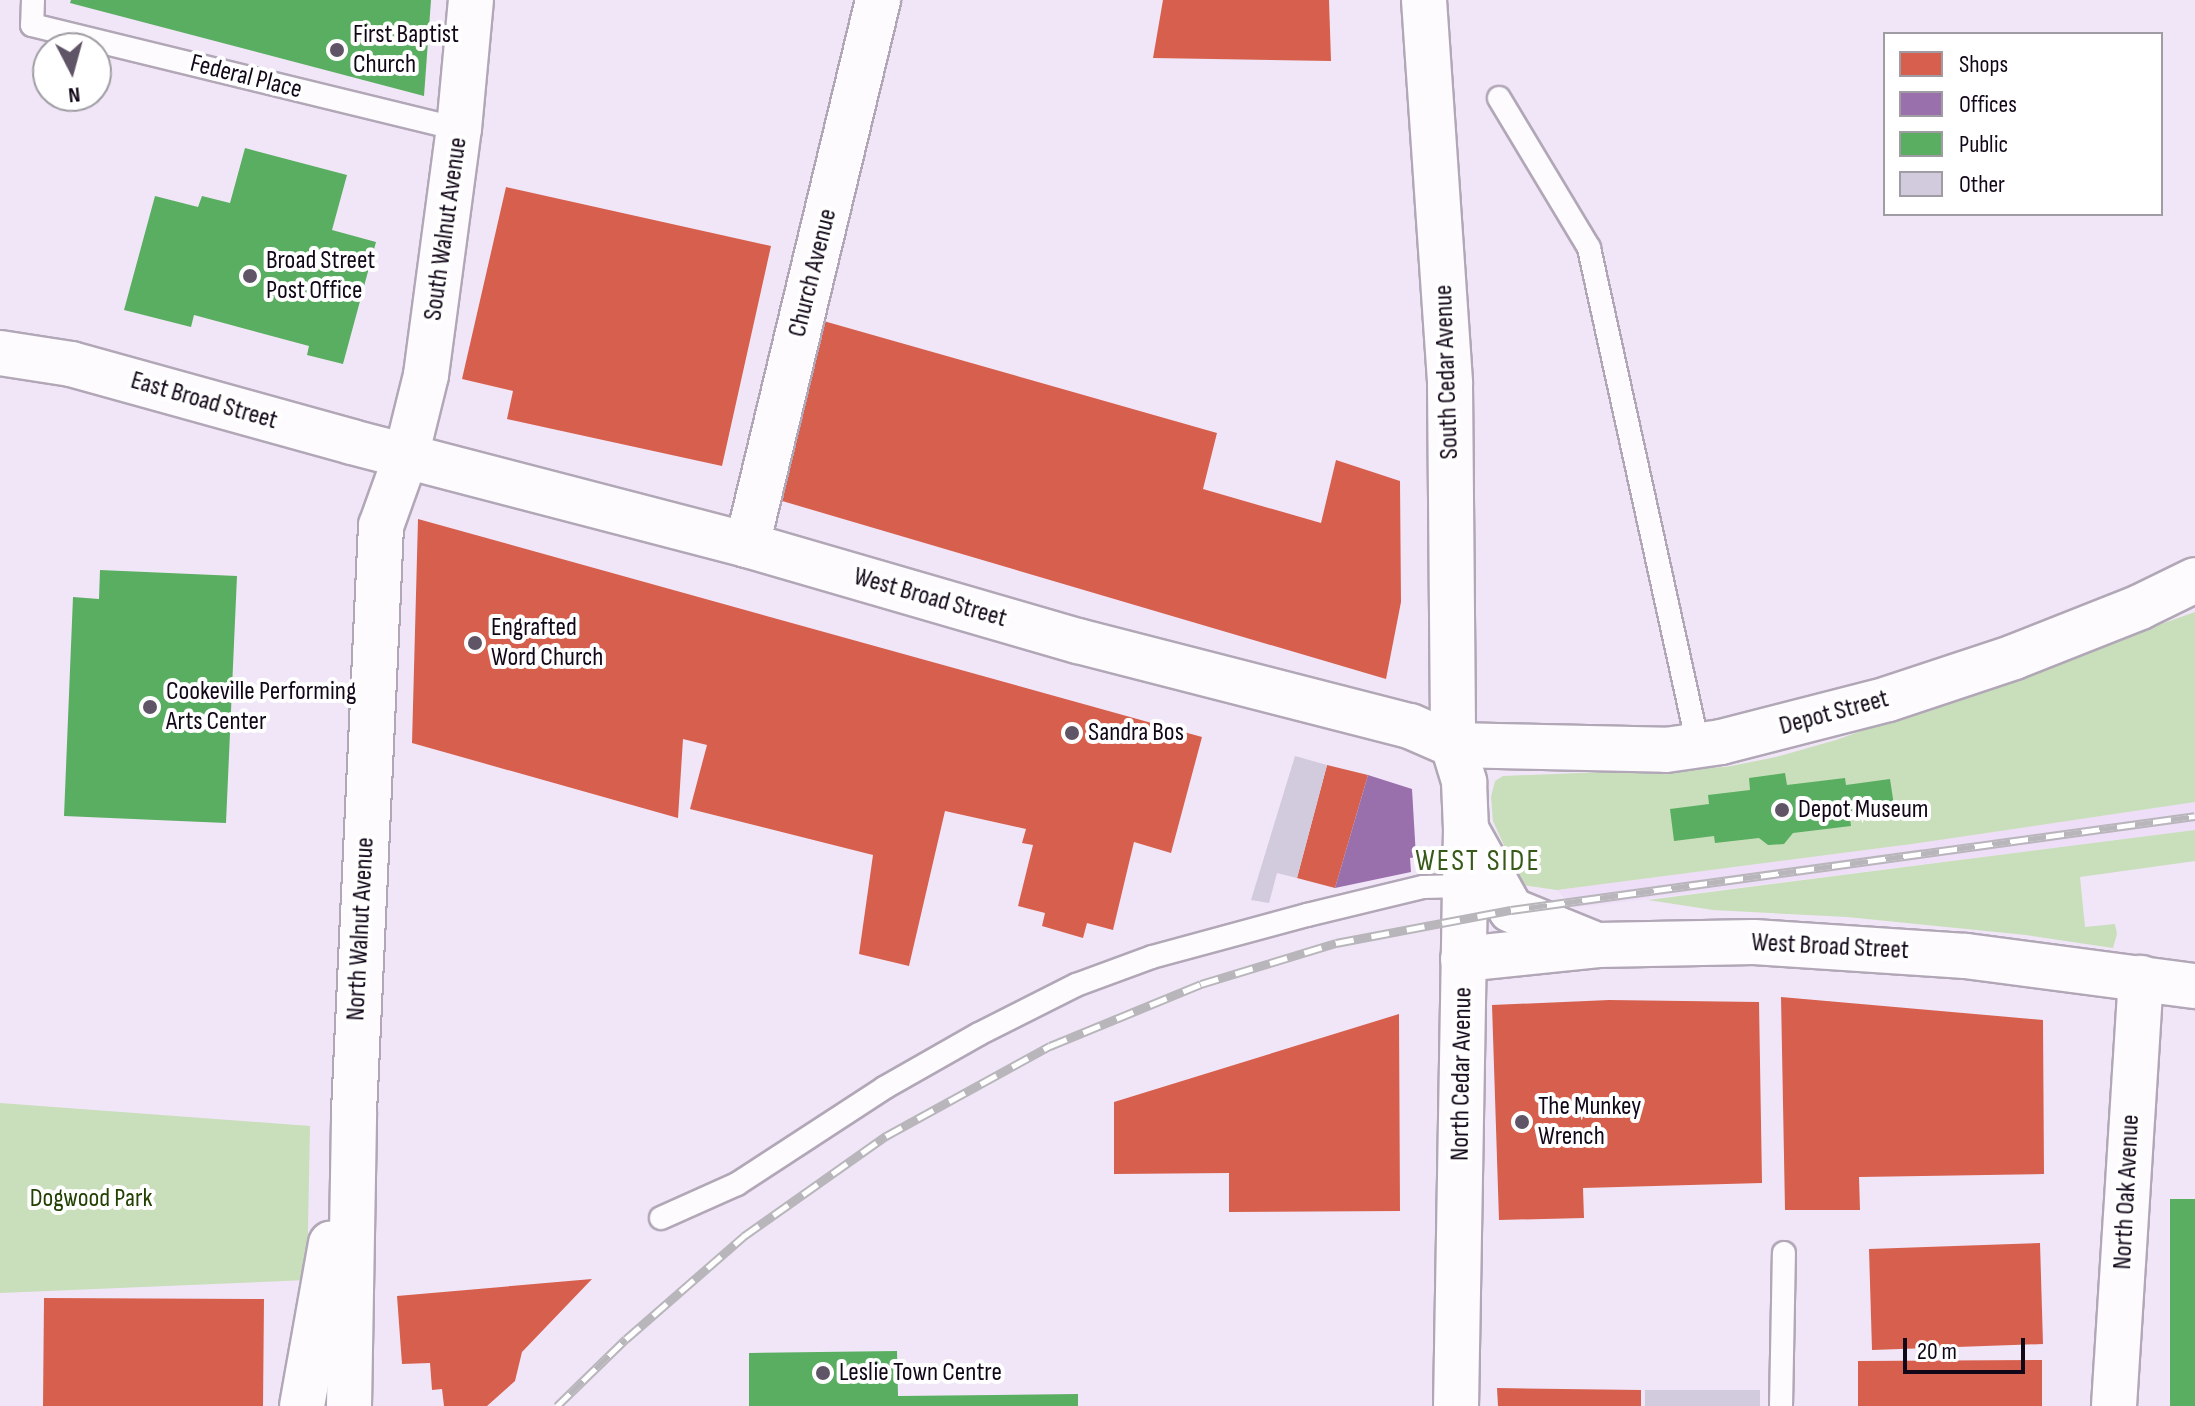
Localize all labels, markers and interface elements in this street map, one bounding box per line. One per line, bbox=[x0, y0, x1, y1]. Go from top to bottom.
place label: First Baptist Church bbox=[353, 19, 459, 80]
north arrow bbox=[32, 32, 112, 112]
legend bbox=[1883, 32, 2163, 216]
marker: First Baptist Church bbox=[328, 41, 346, 59]
street label: Federal Place bbox=[187, 48, 305, 106]
text: Shops bbox=[1959, 50, 2008, 79]
text: N bbox=[67, 80, 82, 108]
text: Offices bbox=[1959, 90, 2017, 119]
text: Public bbox=[1959, 130, 2008, 159]
street label: South Walnut Avenue bbox=[418, 135, 474, 323]
text: Other bbox=[1959, 170, 2005, 199]
street label: Church Avenue bbox=[782, 206, 844, 340]
place label: Broad Street Post Office bbox=[266, 245, 375, 306]
marker: Broad Street Post Office bbox=[241, 267, 259, 285]
street label: South Cedar Avenue bbox=[1428, 284, 1466, 460]
street label: East Broad Street bbox=[127, 365, 281, 437]
street label: West Broad Street bbox=[850, 561, 1010, 635]
place label: Engrafted Word Church bbox=[491, 612, 603, 674]
marker: Engrafted Word Church bbox=[466, 634, 484, 652]
place label: Cookeville Performing Arts Center bbox=[166, 676, 356, 738]
street label: Depot Street bbox=[1776, 683, 1892, 743]
marker: Cookeville Performing Arts Center bbox=[141, 698, 159, 716]
place label: Sandra Bos bbox=[1088, 717, 1184, 749]
marker: Sandra Bos bbox=[1063, 724, 1081, 742]
place label: Depot Museum bbox=[1798, 794, 1929, 826]
marker: Depot Museum bbox=[1773, 801, 1791, 819]
street label: North Walnut Avenue bbox=[341, 836, 381, 1022]
district label: WEST SIDE bbox=[1415, 843, 1541, 879]
street label: West Broad Street bbox=[1751, 927, 1909, 967]
street label: North Cedar Avenue bbox=[1445, 987, 1479, 1161]
place label: The Munkey Wrench bbox=[1538, 1091, 1641, 1152]
marker: The Munkey Wrench bbox=[1513, 1113, 1531, 1131]
street label: North Oak Avenue bbox=[2107, 1114, 2147, 1270]
park label: Dogwood Park bbox=[30, 1183, 152, 1215]
scale bar bbox=[1907, 1322, 2029, 1372]
text: 20 m bbox=[1917, 1337, 1957, 1366]
place label: Leslie Town Centre bbox=[839, 1357, 1002, 1389]
marker: Leslie Town Centre bbox=[814, 1364, 832, 1382]

